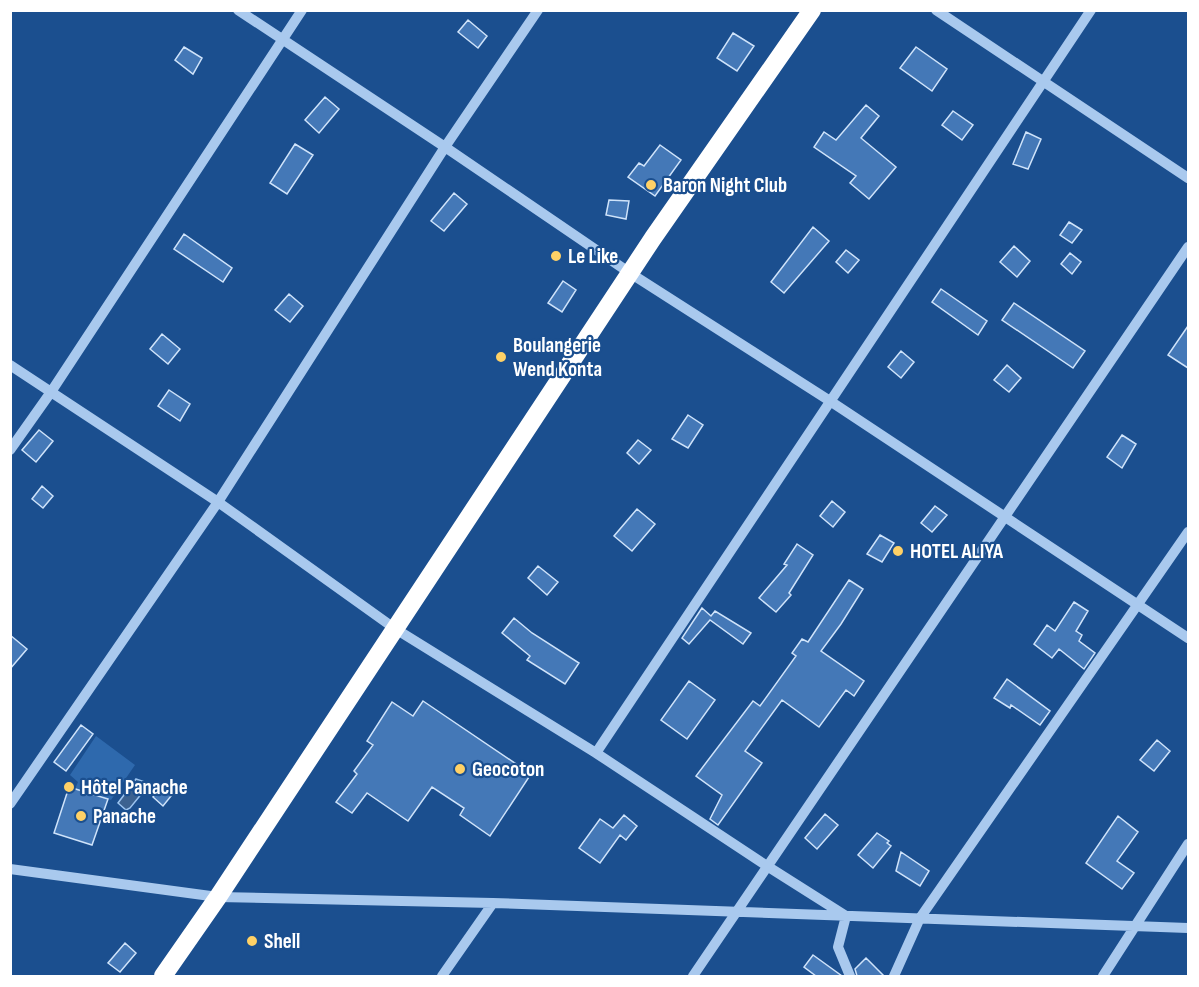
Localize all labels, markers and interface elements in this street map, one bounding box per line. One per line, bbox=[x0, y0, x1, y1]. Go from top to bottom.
place label: Baron Night Club bbox=[663, 173, 787, 198]
marker: Baron Night Club bbox=[644, 178, 658, 192]
place label: Le Like bbox=[568, 244, 618, 269]
marker: Le Like bbox=[549, 249, 563, 263]
place label: Boulangerie Wend Konta bbox=[513, 333, 602, 382]
marker: Boulangerie Wend Konta bbox=[494, 350, 508, 364]
place label: HOTEL ALIYA bbox=[910, 539, 1004, 564]
marker: HOTEL ALIYA bbox=[891, 544, 905, 558]
place label: Geocoton bbox=[472, 757, 544, 782]
marker: Geocoton bbox=[453, 762, 467, 776]
place label: Hôtel Panache bbox=[81, 775, 188, 800]
marker: Hôtel Panache bbox=[62, 780, 76, 794]
place label: Panache bbox=[93, 804, 156, 829]
marker: Panache bbox=[74, 809, 88, 823]
place label: Shell bbox=[264, 929, 300, 954]
marker: Shell bbox=[245, 934, 259, 948]

